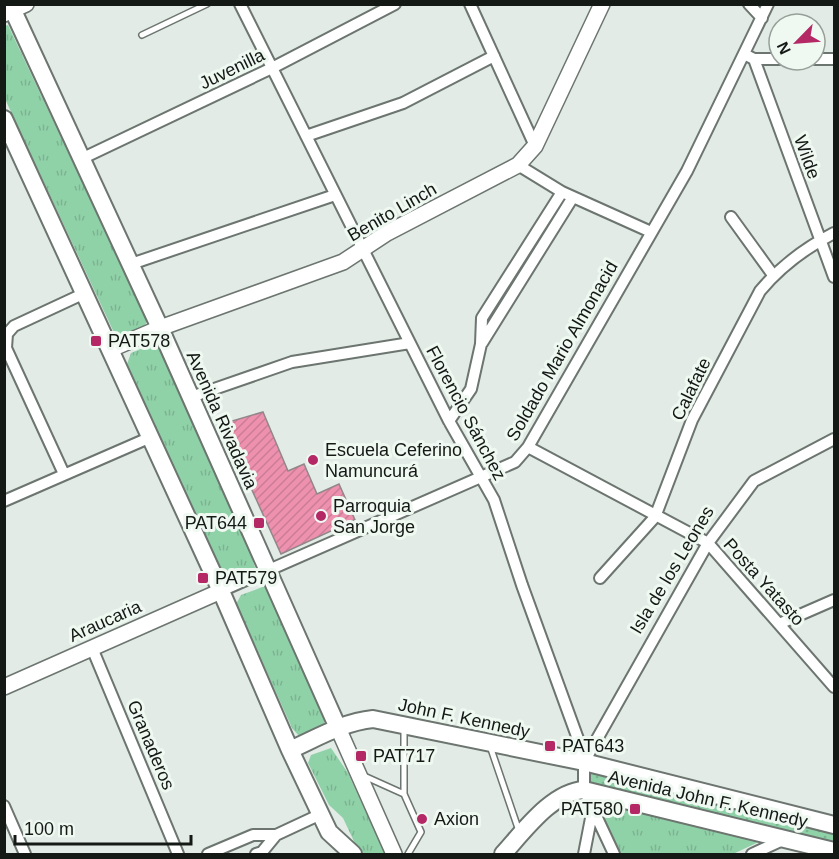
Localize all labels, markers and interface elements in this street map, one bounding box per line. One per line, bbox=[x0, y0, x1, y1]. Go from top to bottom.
north arrow bbox=[767, 12, 827, 72]
text: N bbox=[774, 39, 794, 57]
street label: Juvenilla bbox=[196, 44, 269, 93]
street label: Wilde bbox=[790, 132, 824, 182]
street label: Benito Linch bbox=[344, 179, 440, 245]
street label: Soldado Mario Almonacid bbox=[502, 258, 622, 444]
place label: PAT578 bbox=[108, 331, 170, 351]
marker: PAT578 bbox=[89, 334, 103, 348]
street label: Florencio Sánchez bbox=[422, 342, 510, 484]
street label: Avenida Rivadavia bbox=[183, 348, 262, 493]
street label: Calafate bbox=[667, 354, 715, 424]
place label: Escuela Ceferino Namuncurá bbox=[325, 440, 462, 481]
marker: Escuela Ceferino Namuncurá bbox=[306, 453, 320, 467]
place label: Parroquia San Jorge bbox=[333, 496, 415, 537]
street label: Isla de los Leones bbox=[626, 503, 718, 637]
marker: Parroquia San Jorge bbox=[314, 509, 328, 523]
place label: PAT644 bbox=[185, 513, 247, 533]
marker: PAT644 bbox=[252, 516, 266, 530]
street label: Posta Yatasto bbox=[720, 534, 808, 630]
place label: PAT579 bbox=[215, 568, 277, 588]
marker: PAT579 bbox=[196, 571, 210, 585]
street label: Araucaria bbox=[66, 596, 145, 646]
street label: John F. Kennedy bbox=[396, 694, 532, 742]
street label: Granaderos bbox=[123, 697, 179, 793]
place label: PAT643 bbox=[562, 736, 624, 756]
marker: PAT643 bbox=[543, 739, 557, 753]
place label: PAT717 bbox=[373, 746, 435, 766]
marker: PAT717 bbox=[354, 749, 368, 763]
street label: Avenida John F. Kennedy bbox=[606, 766, 810, 832]
place label: PAT580 bbox=[561, 799, 623, 819]
marker: PAT580 bbox=[628, 802, 642, 816]
scale bar bbox=[15, 808, 190, 846]
place label: Axion bbox=[434, 809, 479, 829]
marker: Axion bbox=[415, 812, 429, 826]
text: 100 m bbox=[24, 819, 74, 839]

